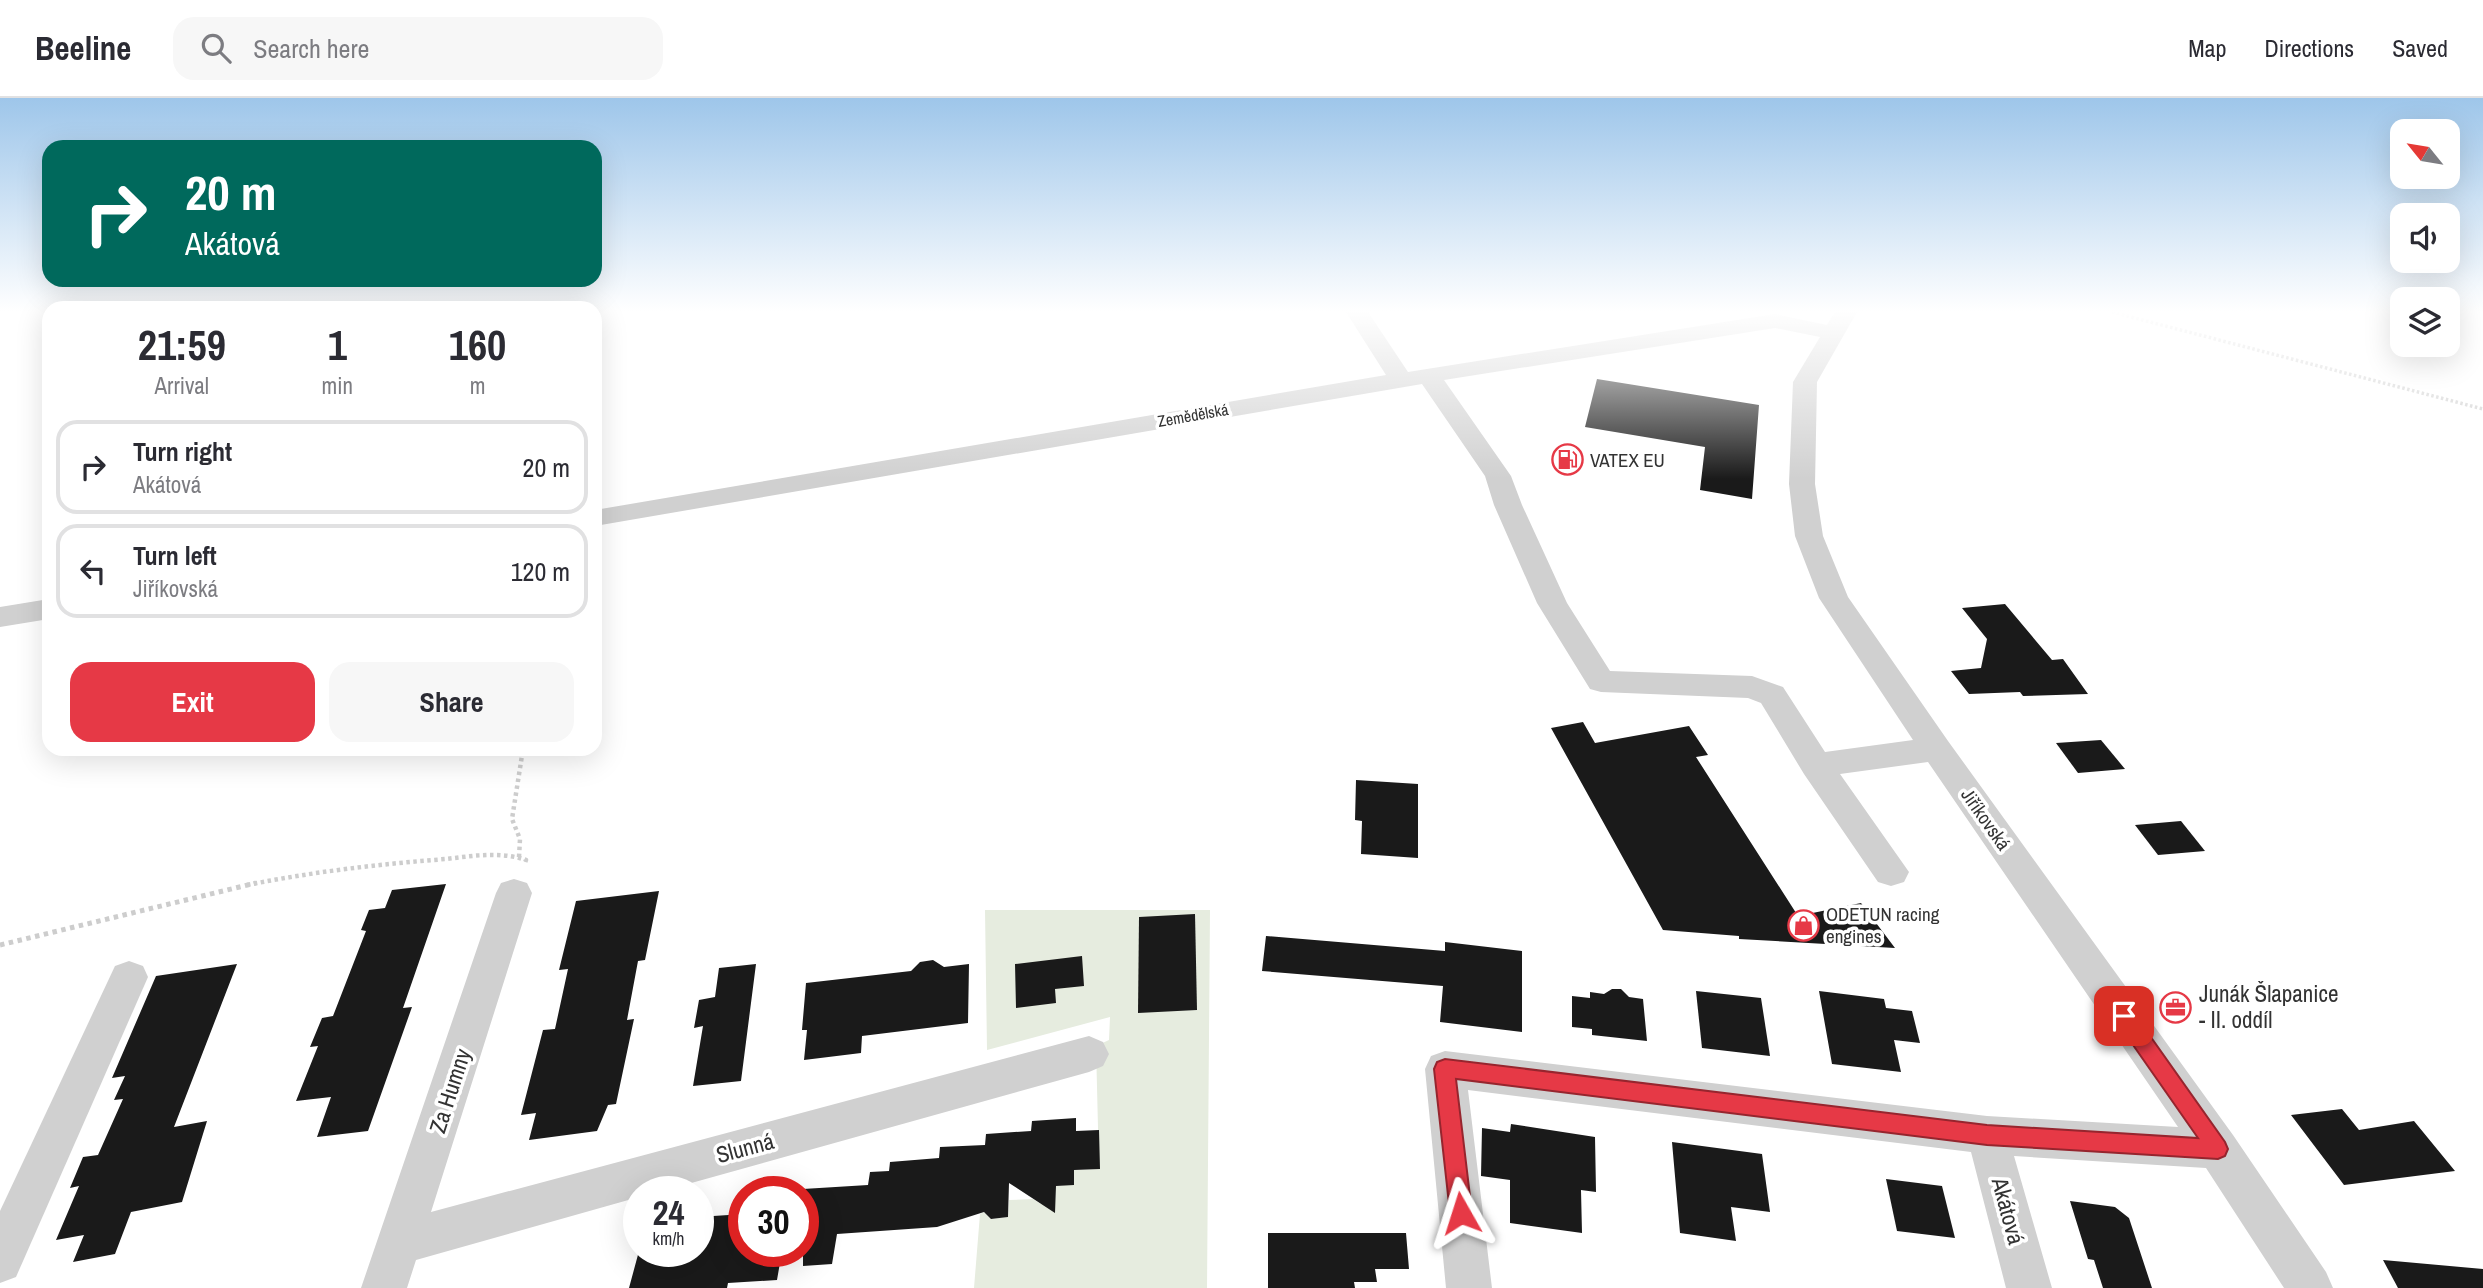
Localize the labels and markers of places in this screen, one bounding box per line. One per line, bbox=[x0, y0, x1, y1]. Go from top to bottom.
fuel station icon: VATEX EU bbox=[1550, 443, 1584, 477]
place label: VATEX EU bbox=[1590, 447, 1665, 473]
place label: ODETUN racing engines bbox=[1826, 901, 1940, 949]
shop icon: ODETUN racing engines bbox=[1786, 908, 1820, 942]
place label: Junák Šlapanice - II. oddíl bbox=[2199, 978, 2338, 1035]
pin bbox=[2094, 986, 2154, 1046]
office icon: Junák Šlapanice - II. oddíl bbox=[2159, 990, 2193, 1024]

